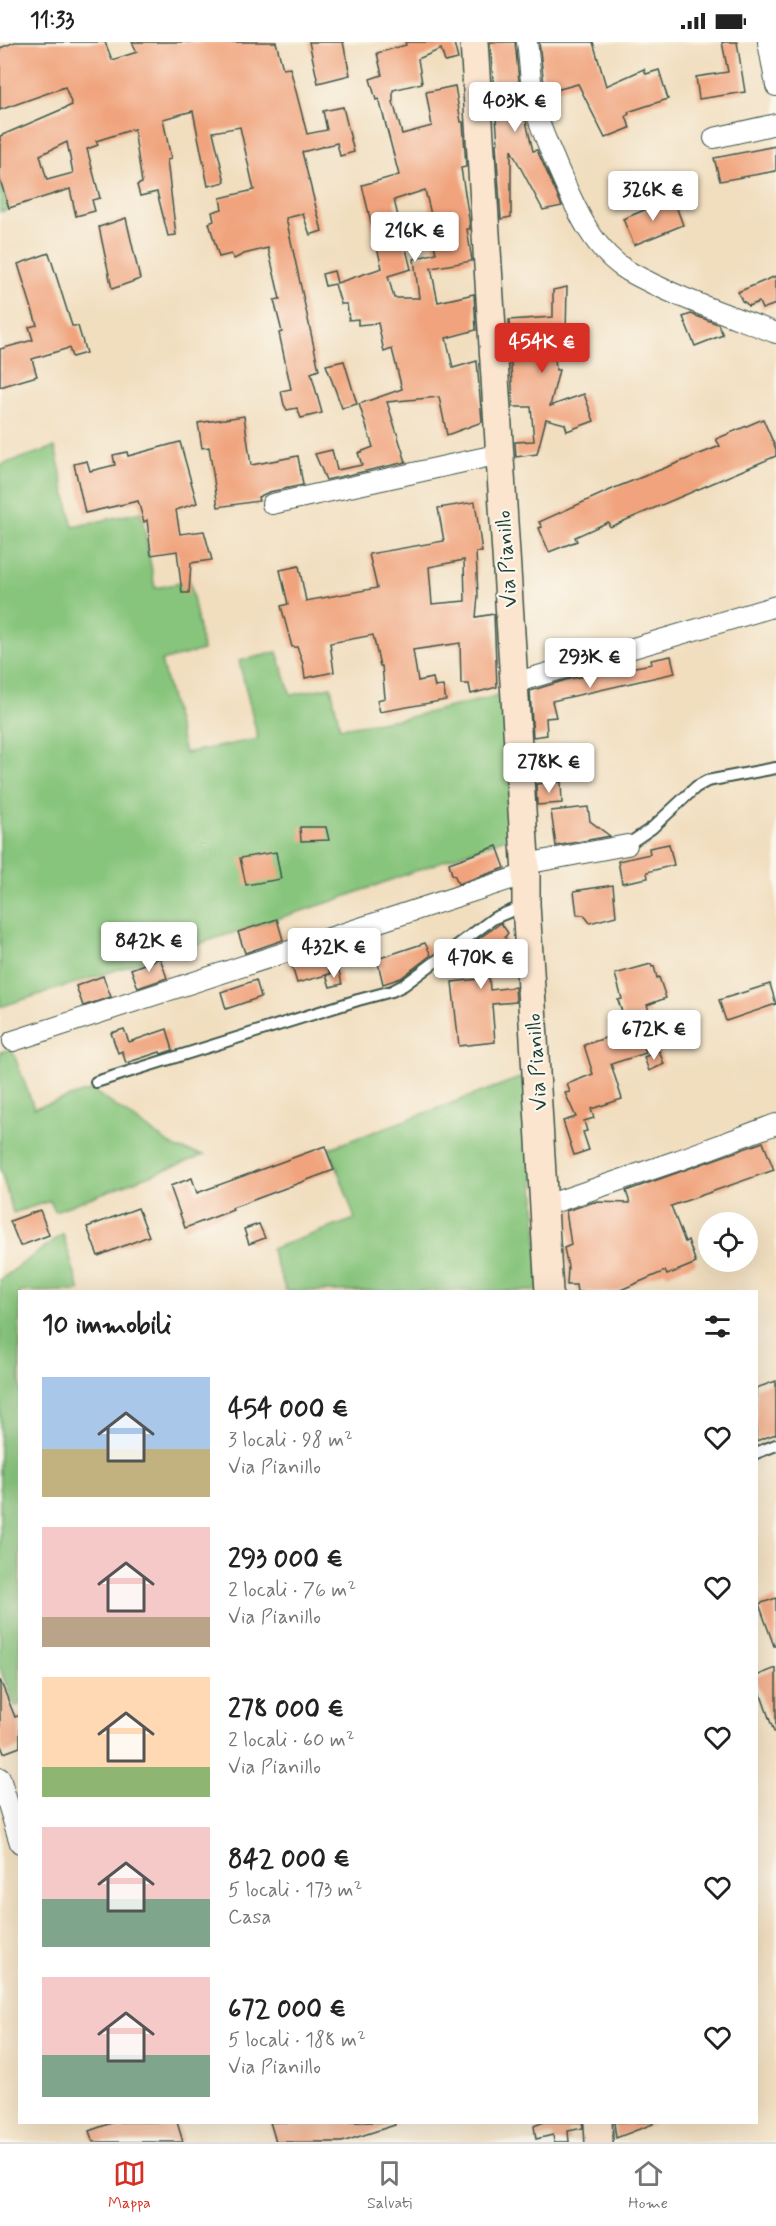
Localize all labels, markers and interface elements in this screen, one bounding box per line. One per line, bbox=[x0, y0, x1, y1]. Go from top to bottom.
text: 11:33 bbox=[30, 7, 74, 35]
pin: 403K € bbox=[466, 82, 564, 133]
text: 403K € bbox=[483, 88, 547, 115]
pin: 326K € bbox=[604, 171, 702, 222]
text: 326K € bbox=[622, 177, 684, 204]
pin: 216K € bbox=[366, 212, 464, 263]
text: 216K € bbox=[385, 218, 445, 245]
pin: 454K € bbox=[493, 323, 591, 374]
text: 454K € bbox=[509, 329, 575, 356]
street label: Via Pianillo bbox=[490, 509, 524, 609]
pin: 293K € bbox=[541, 638, 639, 689]
text: 293K € bbox=[559, 644, 621, 671]
pin: 278K € bbox=[500, 743, 598, 794]
text: 278K € bbox=[517, 749, 581, 776]
pin: 842K € bbox=[100, 922, 198, 973]
text: 842K € bbox=[115, 928, 183, 955]
pin: 432K € bbox=[285, 928, 383, 979]
text: 432K € bbox=[302, 934, 366, 961]
pin: 470K € bbox=[432, 939, 530, 990]
text: 470K € bbox=[448, 945, 514, 972]
pin: 672K € bbox=[605, 1010, 703, 1061]
street label: Via Pianillo bbox=[520, 1012, 554, 1112]
text: 672K € bbox=[622, 1016, 686, 1043]
map controls bbox=[698, 1212, 758, 1272]
button: locate bbox=[698, 1212, 758, 1272]
text: 10 immobili bbox=[42, 1309, 172, 1343]
icon: filters bbox=[701, 1310, 734, 1343]
text: 454 000 € bbox=[228, 1393, 348, 1427]
icon: home bbox=[90, 1401, 162, 1473]
icon: heart bbox=[701, 1421, 734, 1454]
text: 3 locali · 98 m² bbox=[228, 1427, 353, 1454]
text: Via Pianillo bbox=[228, 1454, 321, 1481]
text: 293 000 € bbox=[228, 1543, 343, 1577]
icon: home bbox=[90, 1551, 162, 1623]
icon: heart bbox=[701, 1571, 734, 1604]
text: 2 locali · 76 m² bbox=[228, 1577, 356, 1604]
text: Via Pianillo bbox=[228, 1604, 321, 1631]
text: 278 000 € bbox=[228, 1693, 344, 1727]
icon: home bbox=[90, 1701, 162, 1773]
icon: heart bbox=[701, 1721, 734, 1754]
text: 2 locali · 60 m² bbox=[228, 1727, 355, 1754]
text: Via Pianillo bbox=[228, 1754, 321, 1781]
text: 842 000 € bbox=[228, 1843, 350, 1877]
icon: home bbox=[90, 1851, 162, 1923]
icon: heart bbox=[701, 1871, 734, 1904]
text: 5 locali · 173 m² bbox=[228, 1877, 362, 1904]
text: Casa bbox=[228, 1904, 271, 1931]
text: 672 000 € bbox=[228, 1993, 346, 2027]
icon: home bbox=[90, 2001, 162, 2073]
icon: heart bbox=[701, 2021, 734, 2054]
text: 5 locali · 188 m² bbox=[228, 2027, 366, 2054]
text: Via Pianillo bbox=[228, 2054, 321, 2081]
tab: Mappa bbox=[108, 2157, 151, 2214]
tab: Salvati bbox=[367, 2157, 412, 2214]
tab: Home bbox=[628, 2157, 668, 2214]

